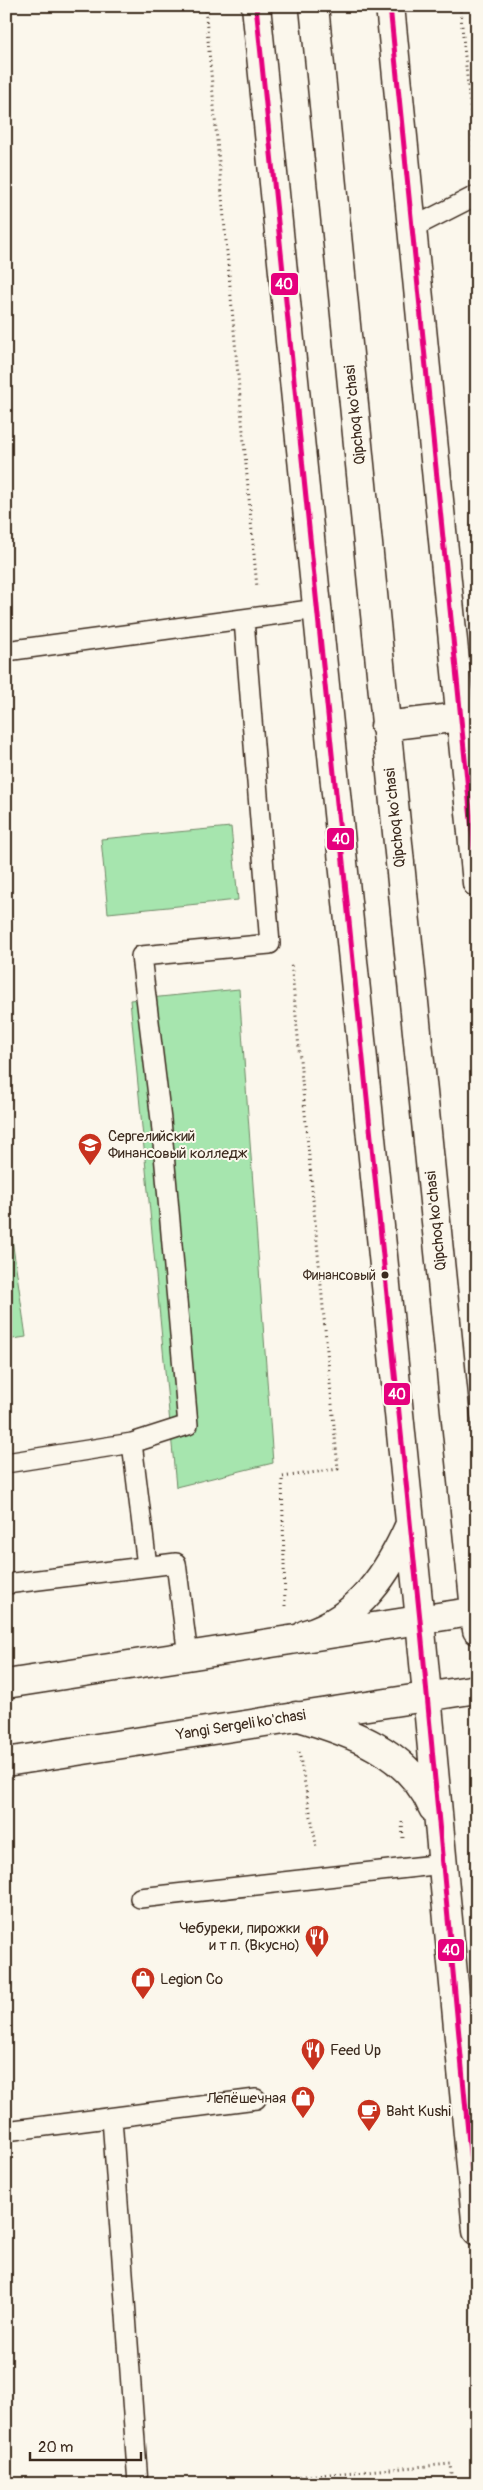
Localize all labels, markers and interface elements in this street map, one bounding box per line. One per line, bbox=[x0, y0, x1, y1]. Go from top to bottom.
line badge: 40 bbox=[270, 272, 299, 296]
text: 40 bbox=[275, 276, 293, 293]
street label: Qipchoq ko'chasi bbox=[340, 364, 370, 466]
street label: Qipchoq ko'chasi bbox=[380, 767, 410, 869]
line badge: 40 bbox=[326, 827, 355, 851]
text: 40 bbox=[332, 831, 350, 848]
place label: Сергелийский Финансовый колледж bbox=[108, 1127, 248, 1163]
school or university icon: Сергелийский Финансовый колледж bbox=[77, 1132, 103, 1166]
street label: Qipchoq ko'chasi bbox=[421, 1170, 451, 1272]
place label: Финансовый bbox=[303, 1267, 376, 1284]
marker: Финансовый bbox=[380, 1270, 390, 1280]
line badge: 40 bbox=[383, 1382, 411, 1406]
text: 40 bbox=[388, 1386, 406, 1403]
street label: Yangi Sergeli ko'chasi bbox=[174, 1705, 307, 1745]
place label: Чебуреки, пирожки и т п. (Вкусно) bbox=[179, 1919, 300, 1955]
restaurant icon: Чебуреки, пирожки и т п. (Вкусно) bbox=[304, 1924, 330, 1958]
line badge: 40 bbox=[437, 1938, 465, 1962]
text: 40 bbox=[442, 1942, 460, 1959]
shop icon: Legion Co bbox=[130, 1966, 156, 2000]
place label: Legion Co bbox=[160, 1970, 223, 1989]
restaurant icon: Feed Up bbox=[300, 2037, 326, 2071]
place label: Feed Up bbox=[330, 2041, 381, 2060]
shop icon: Лепёшечная bbox=[290, 2085, 316, 2119]
place label: Лепёшечная bbox=[206, 2089, 286, 2108]
cafe icon: Baht Kushi bbox=[356, 2098, 382, 2132]
place label: Baht Kushi bbox=[386, 2102, 451, 2121]
scale bar bbox=[30, 2430, 141, 2462]
text: 20 m bbox=[38, 2438, 73, 2457]

